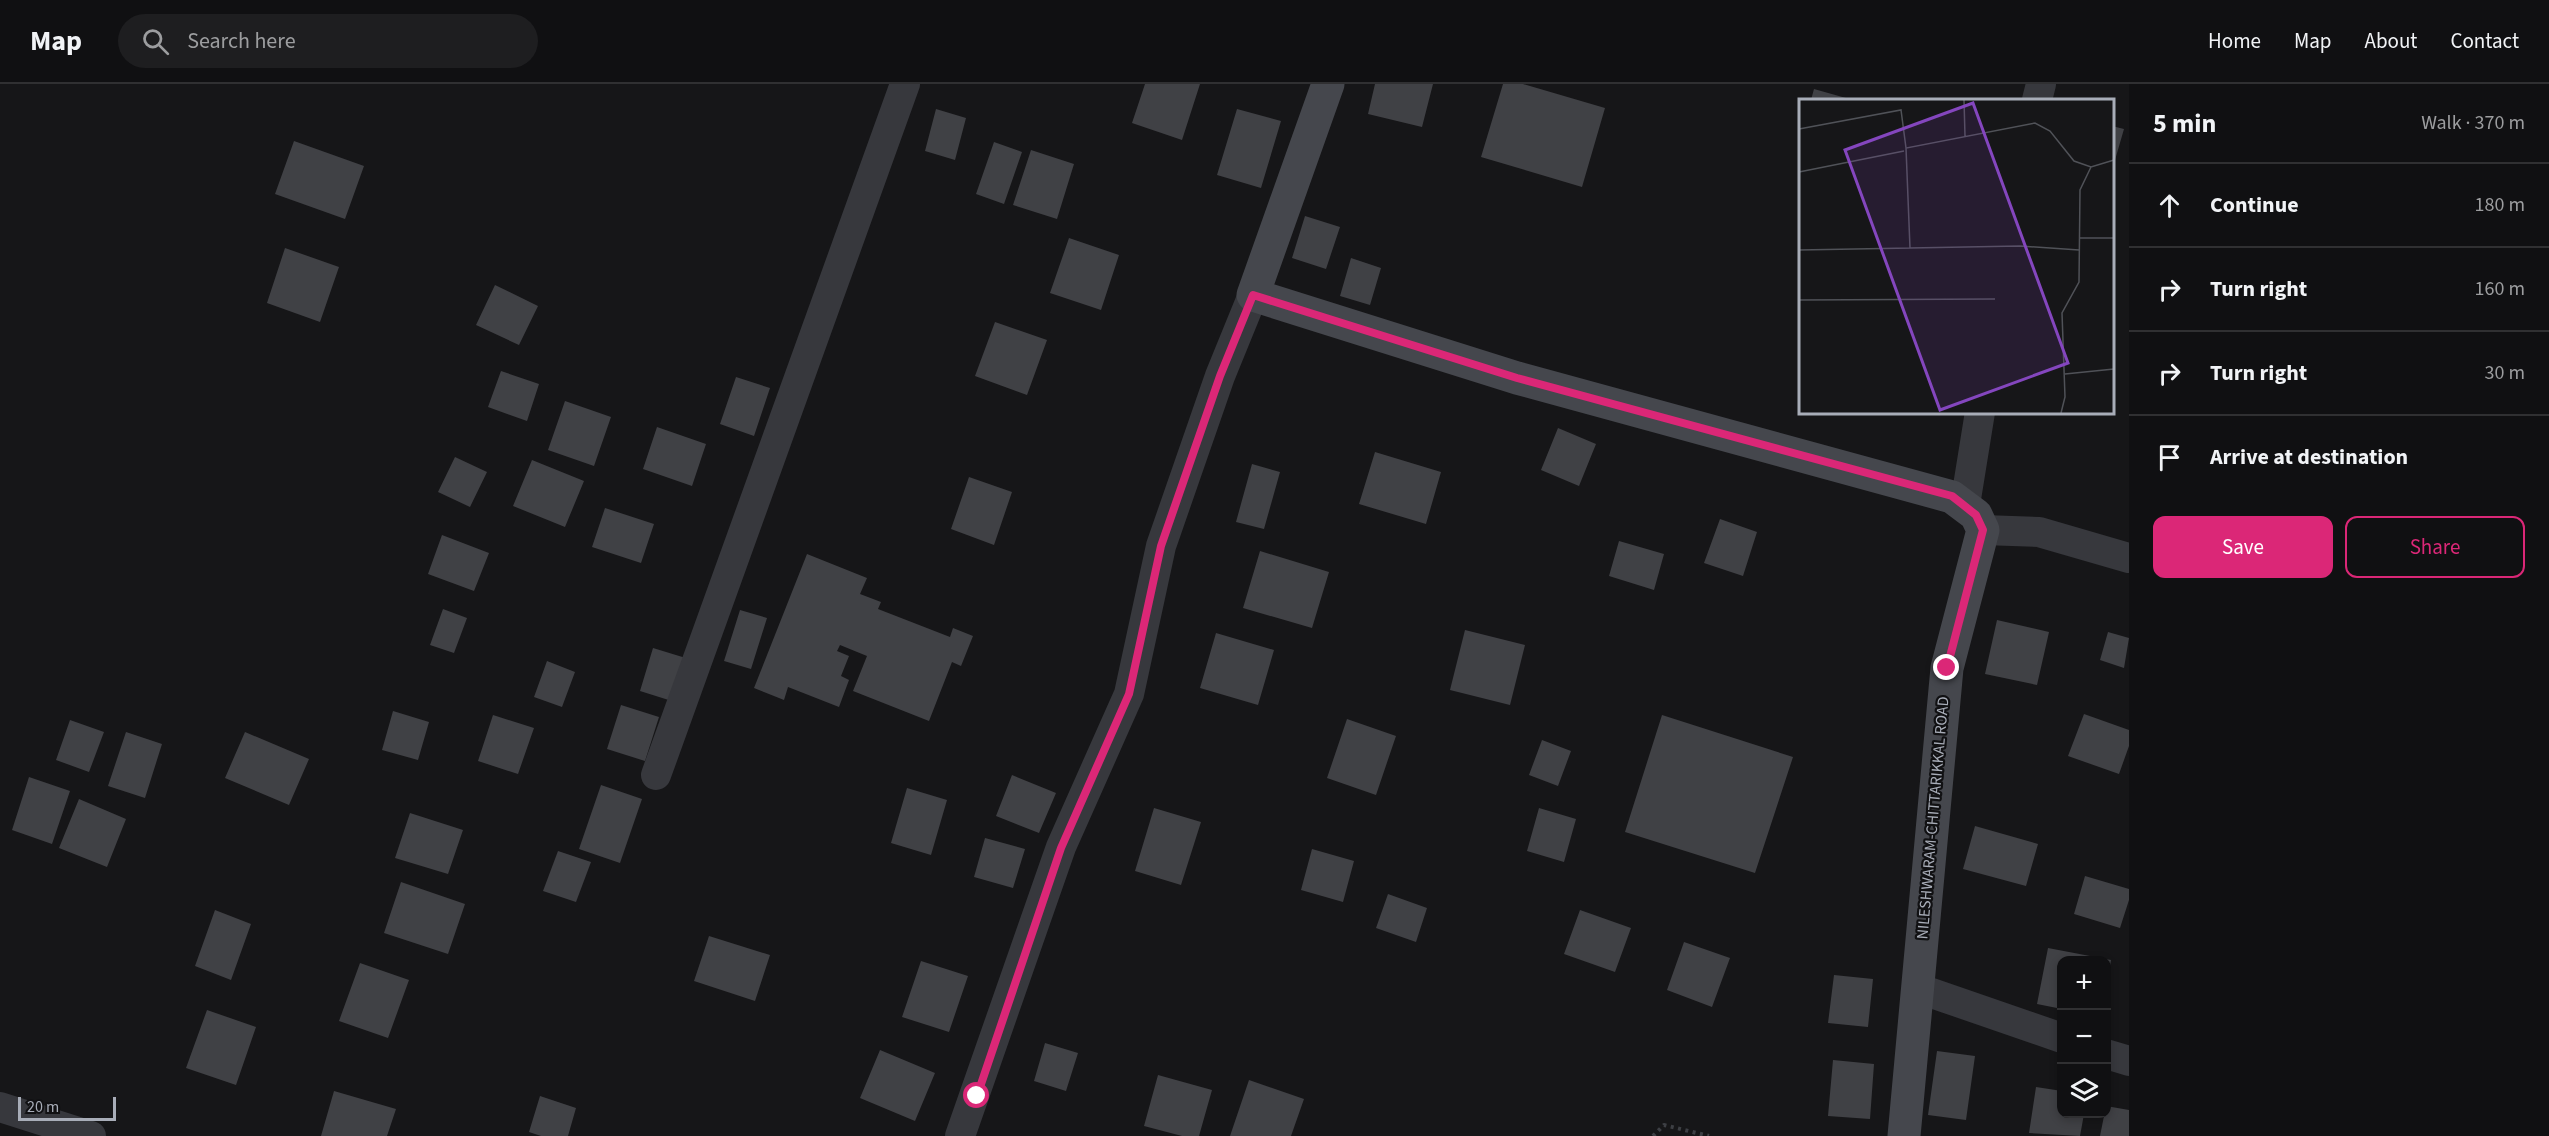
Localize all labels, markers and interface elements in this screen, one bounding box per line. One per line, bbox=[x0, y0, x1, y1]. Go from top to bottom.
search box bbox=[118, 14, 538, 68]
text: Map bbox=[30, 21, 82, 61]
icon: search bbox=[139, 25, 172, 58]
text: Search here bbox=[187, 25, 296, 57]
text: Home bbox=[2208, 26, 2261, 56]
text: Map bbox=[2294, 26, 2332, 56]
text: About bbox=[2365, 26, 2417, 56]
text: Contact bbox=[2450, 26, 2519, 56]
inset map bbox=[1799, 99, 2114, 414]
text: 5 min bbox=[2153, 105, 2216, 142]
text: Walk · 370 m bbox=[2421, 109, 2525, 137]
icon: ahead bbox=[2153, 189, 2186, 222]
text: Continue bbox=[2210, 189, 2299, 221]
text: 180 m bbox=[2475, 191, 2525, 219]
icon: right bbox=[2153, 273, 2186, 306]
text: Turn right bbox=[2210, 273, 2307, 305]
text: 160 m bbox=[2475, 275, 2525, 303]
icon: right bbox=[2153, 357, 2186, 390]
text: Turn right bbox=[2210, 357, 2307, 389]
text: 30 m bbox=[2485, 359, 2525, 387]
icon: arrive bbox=[2153, 441, 2186, 474]
text: Arrive at destination bbox=[2210, 441, 2408, 473]
button: Save bbox=[2153, 516, 2333, 578]
button: Share bbox=[2345, 516, 2525, 578]
route end bbox=[1933, 654, 1959, 680]
street label: NILESHWARAM-CHITTARIKKAL ROAD bbox=[1911, 695, 1955, 940]
map controls bbox=[2057, 956, 2111, 1118]
button: + bbox=[2057, 956, 2111, 1010]
button: − bbox=[2057, 1010, 2111, 1064]
button: layers bbox=[2057, 1064, 2111, 1118]
route start bbox=[963, 1082, 989, 1108]
scale bar bbox=[18, 1094, 116, 1122]
text: 20 m bbox=[27, 1096, 59, 1118]

